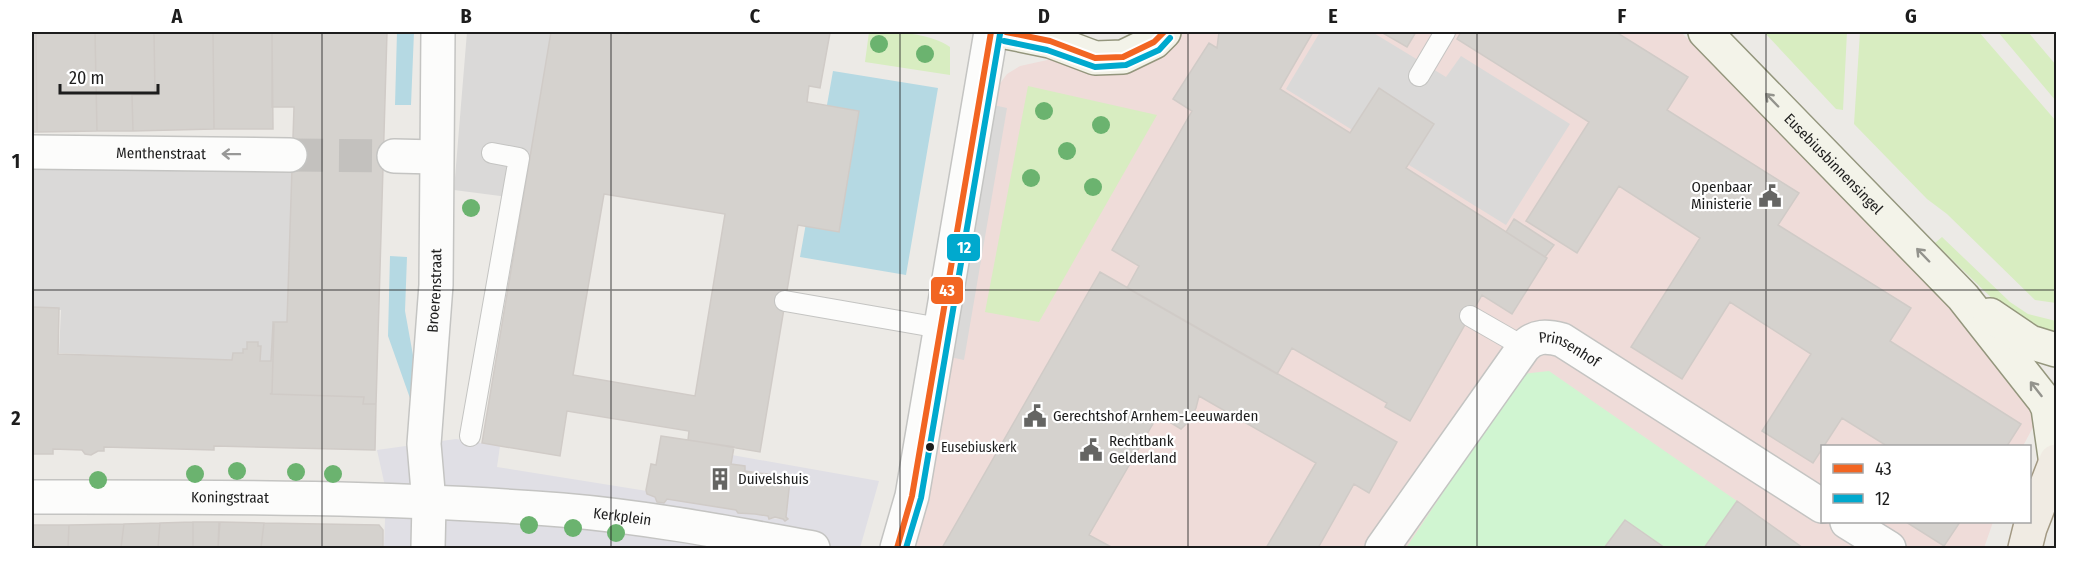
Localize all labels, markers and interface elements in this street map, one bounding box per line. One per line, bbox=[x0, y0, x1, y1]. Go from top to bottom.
text: A bbox=[171, 4, 184, 28]
text: B bbox=[460, 4, 472, 28]
text: C bbox=[750, 4, 761, 28]
text: D bbox=[1038, 4, 1050, 28]
text: E bbox=[1328, 4, 1338, 28]
text: F bbox=[1618, 4, 1627, 28]
text: G bbox=[1905, 4, 1917, 28]
scale bar bbox=[60, 57, 158, 95]
text: 20 m bbox=[69, 67, 104, 89]
one-way arrow bbox=[1765, 93, 1780, 108]
street label: Eusebiusbinnensingel bbox=[1780, 110, 1886, 218]
street label: Menthenstraat bbox=[116, 144, 206, 163]
one-way arrow bbox=[222, 148, 242, 160]
text: 1 bbox=[12, 149, 20, 173]
place label: Openbaar Ministerie bbox=[1691, 178, 1753, 213]
public building icon: Openbaar Ministerie bbox=[1757, 183, 1783, 209]
line badge: 12 bbox=[946, 233, 981, 262]
text: 12 bbox=[957, 238, 972, 257]
street label: Broerenstraat bbox=[423, 248, 445, 333]
one-way arrow bbox=[1915, 248, 1930, 263]
line badge: 43 bbox=[930, 276, 964, 305]
text: 43 bbox=[939, 281, 955, 300]
street label: Prinsenhof bbox=[1538, 328, 1604, 372]
one-way arrow bbox=[2029, 381, 2042, 397]
public building icon: Gerechtshof Arnhem-Leeuwarden bbox=[1022, 403, 1048, 429]
text: 2 bbox=[10, 406, 21, 430]
place label: Gerechtshof Arnhem-Leeuwarden bbox=[1053, 407, 1258, 425]
place label: Rechtbank Gelderland bbox=[1109, 432, 1177, 467]
public building icon: Rechtbank Gelderland bbox=[1078, 437, 1104, 463]
place label: Eusebiuskerk bbox=[941, 439, 1017, 456]
marker: Eusebiuskerk bbox=[924, 441, 936, 453]
legend bbox=[1821, 445, 2031, 523]
text: 43 bbox=[1875, 458, 1892, 480]
building icon: Duivelshuis bbox=[707, 466, 733, 492]
place label: Duivelshuis bbox=[738, 470, 809, 488]
street label: Koningstraat bbox=[191, 488, 269, 507]
text: 12 bbox=[1875, 488, 1890, 510]
street label: Kerkplein bbox=[592, 504, 653, 529]

